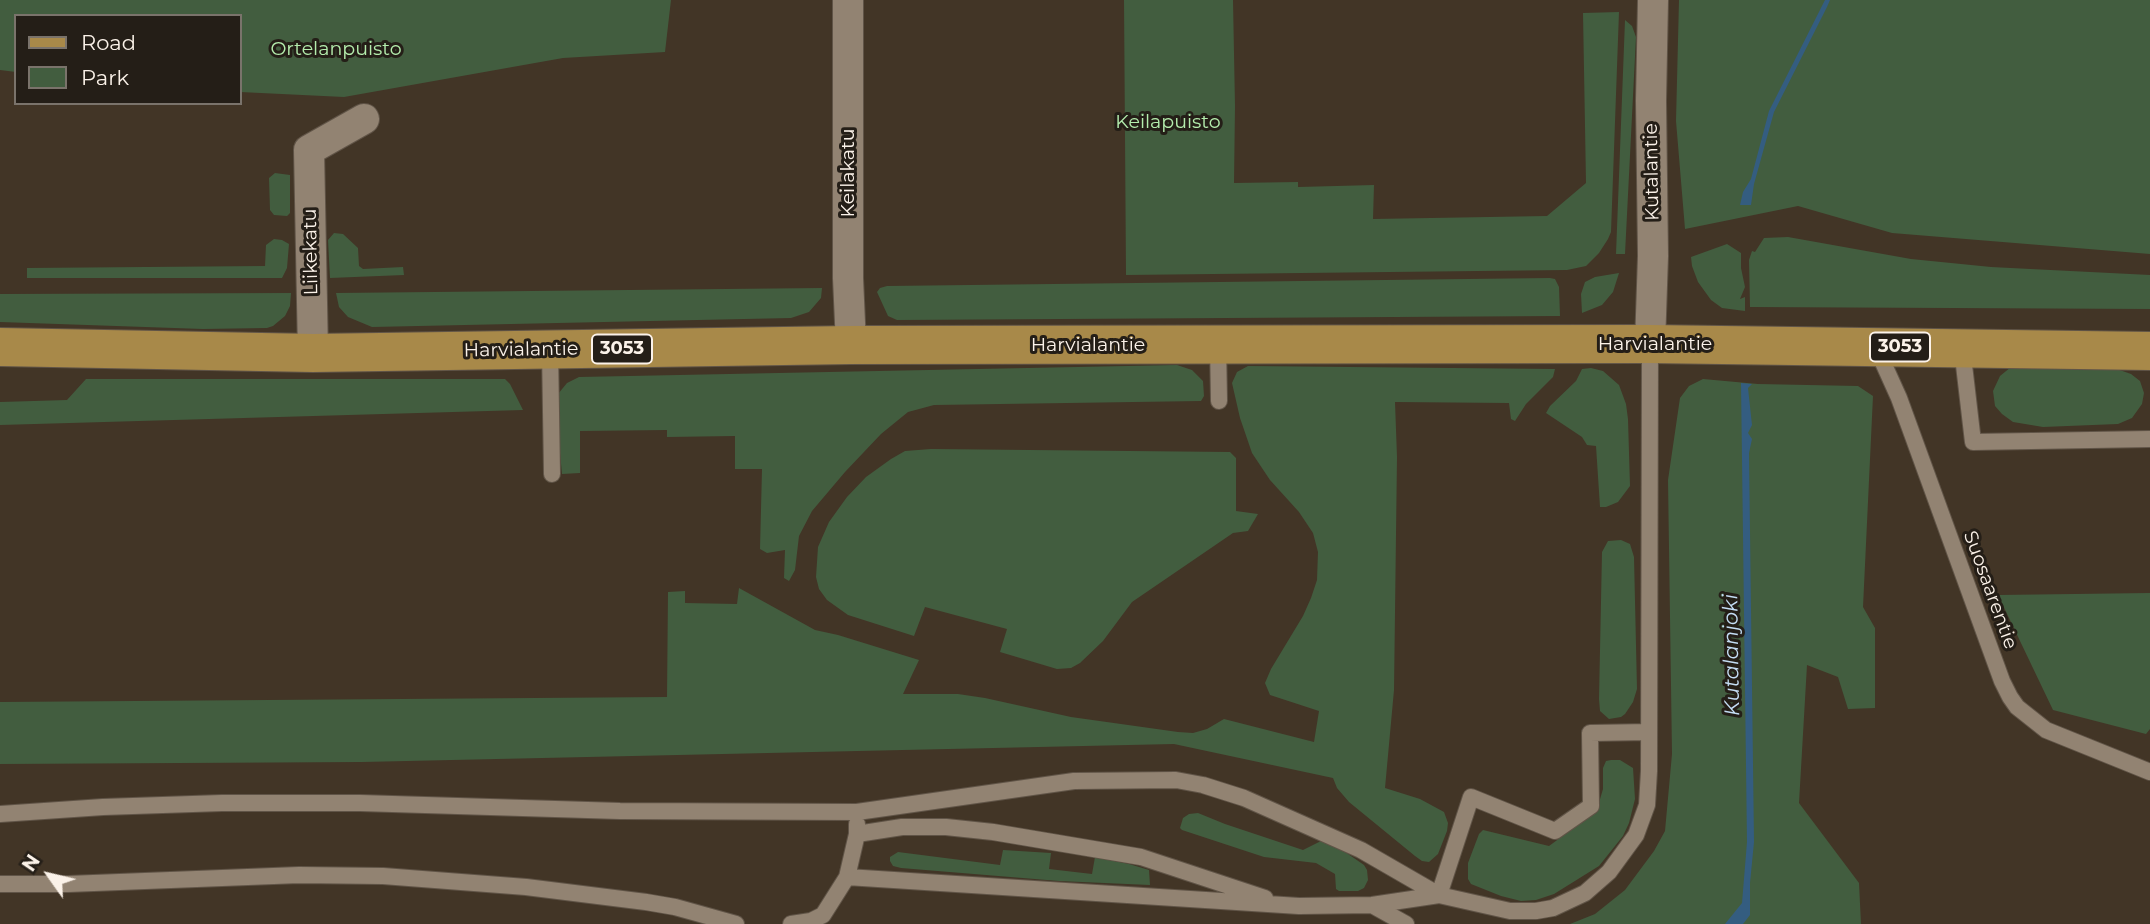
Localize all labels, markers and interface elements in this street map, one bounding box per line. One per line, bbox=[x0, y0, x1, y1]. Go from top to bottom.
legend bbox=[14, 14, 242, 105]
text: Road bbox=[81, 30, 136, 55]
park label: Ortelanpuisto bbox=[270, 38, 402, 60]
text: Park bbox=[81, 65, 129, 90]
park label: Keilapuisto bbox=[1115, 111, 1221, 133]
street label: Kutalantie bbox=[1640, 123, 1664, 221]
street label: Keilakatu bbox=[837, 129, 859, 217]
street label: Liikekatu bbox=[299, 208, 323, 296]
road number: 3053 bbox=[1870, 332, 1930, 362]
street label: Harvialantie bbox=[1598, 333, 1712, 355]
road number: 3053 bbox=[592, 334, 652, 363]
street label: Harvialantie bbox=[1031, 334, 1145, 356]
street label: Harvialantie bbox=[463, 338, 579, 362]
street label: Suosaarentie bbox=[1958, 528, 2022, 652]
water label: Kutalanjoki bbox=[1718, 594, 1746, 716]
north arrow bbox=[14, 840, 84, 910]
text: N bbox=[17, 850, 45, 876]

